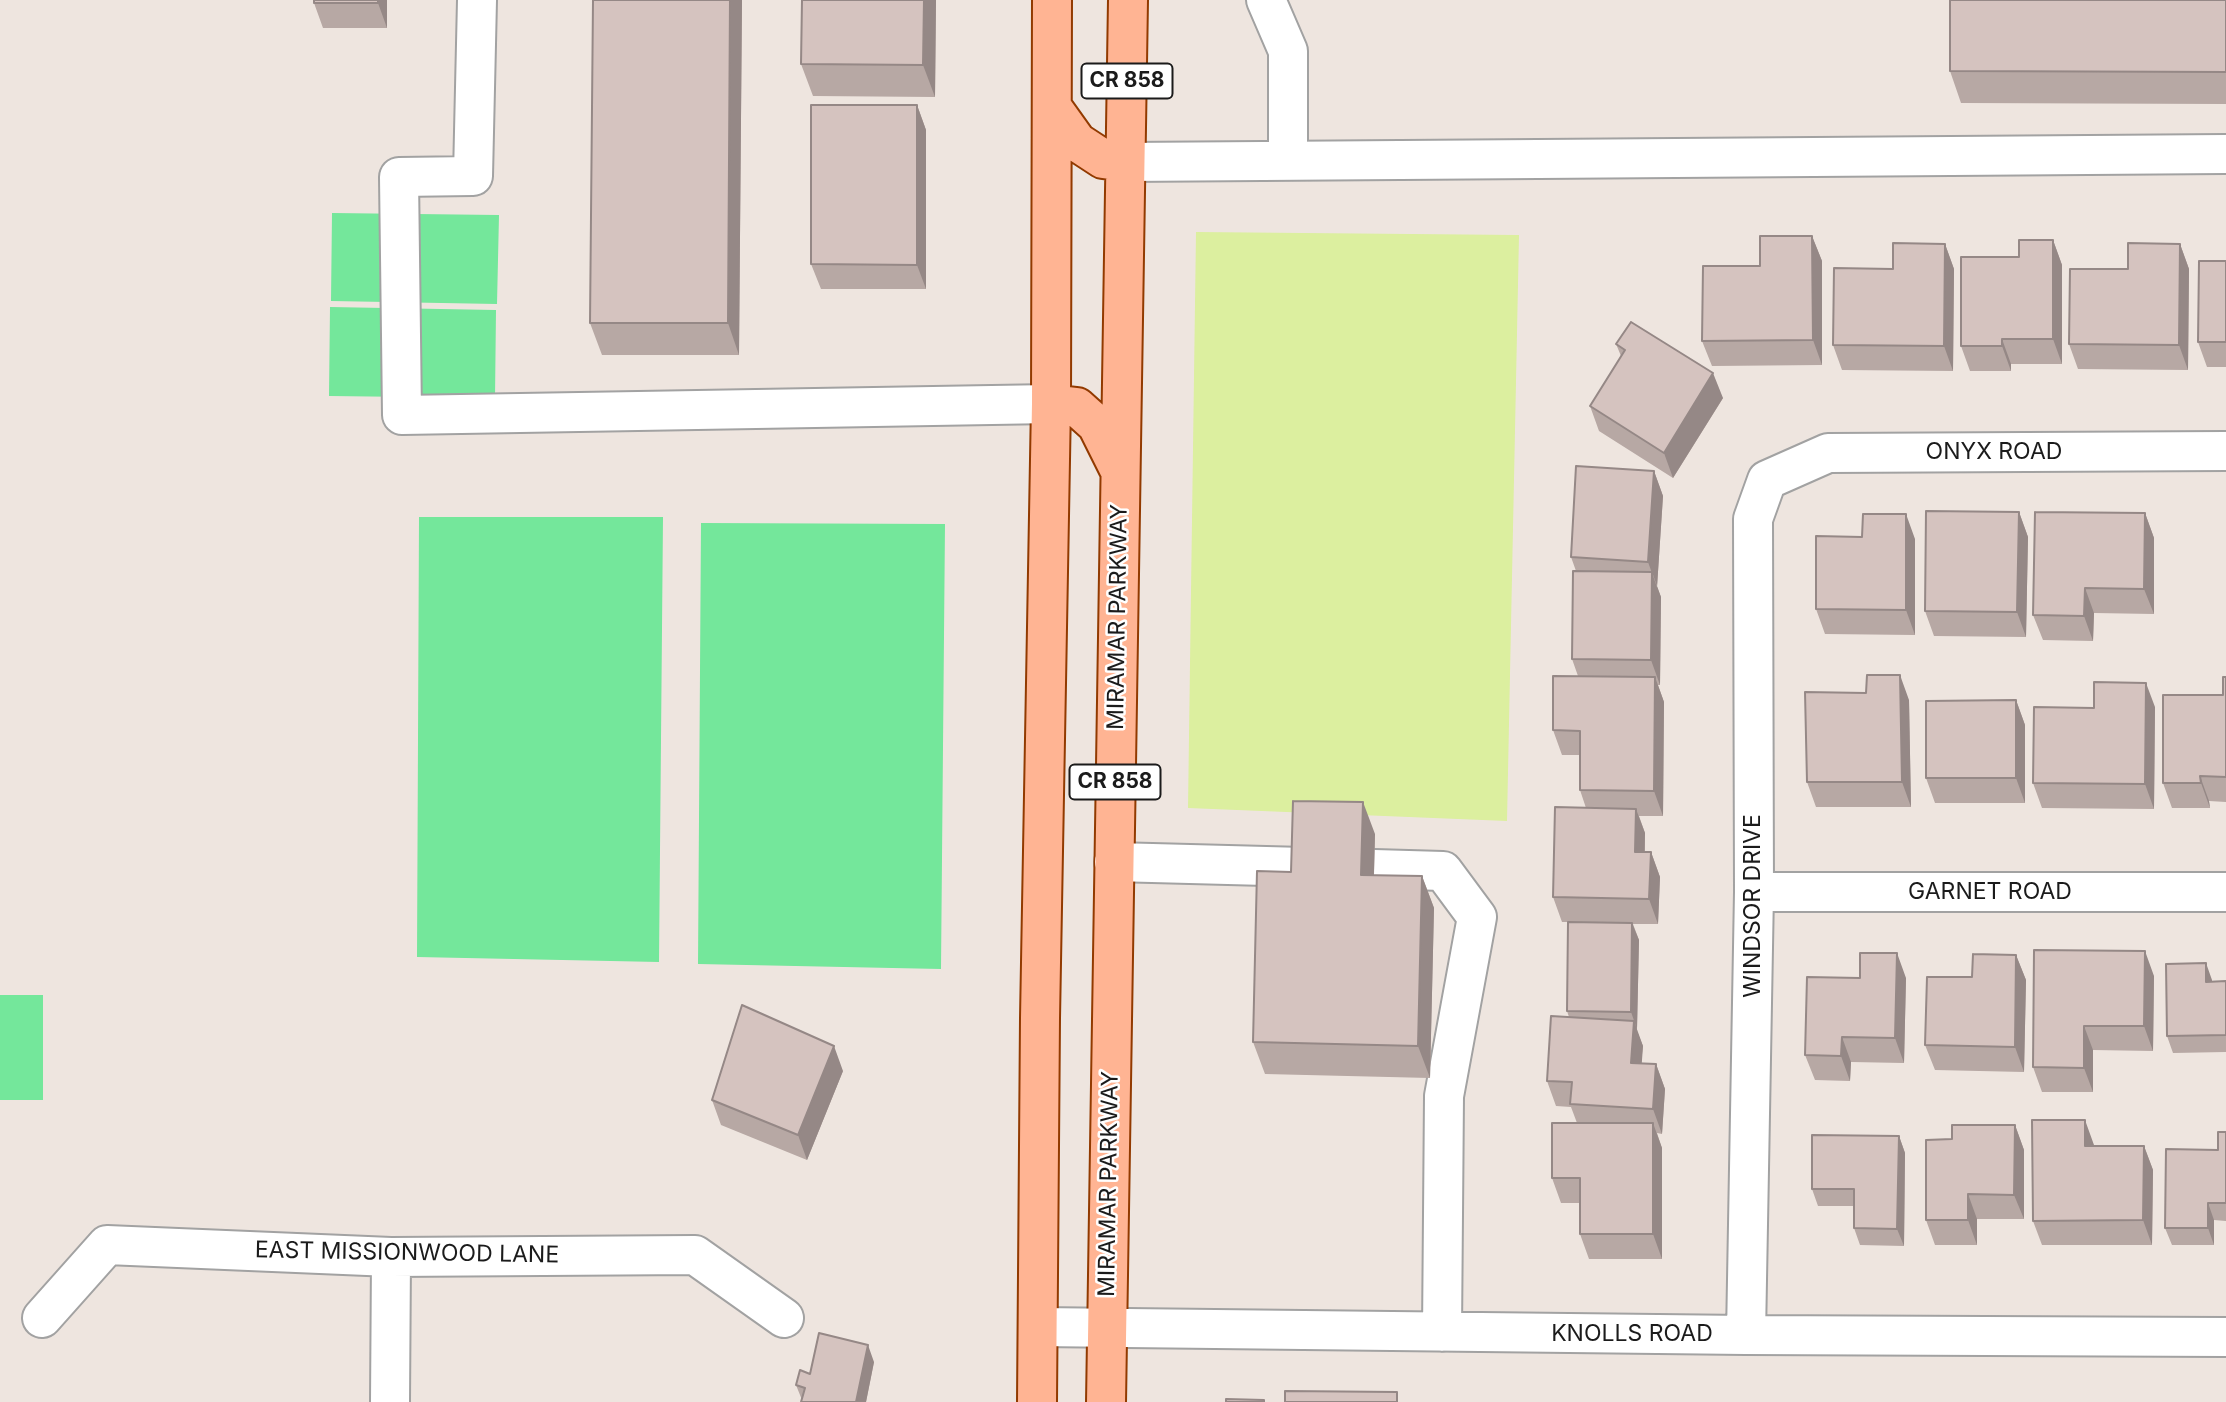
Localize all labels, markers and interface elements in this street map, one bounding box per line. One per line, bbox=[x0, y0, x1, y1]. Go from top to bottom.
road number: CR 858 bbox=[1082, 64, 1172, 98]
street label: ONYX ROAD bbox=[1926, 438, 2062, 466]
street label: MIRAMAR PARKWAY bbox=[1102, 504, 1134, 730]
road number: CR 858 bbox=[1070, 764, 1160, 800]
street label: WINDSOR DRIVE bbox=[1739, 814, 1767, 998]
street label: GARNET ROAD bbox=[1908, 878, 2072, 906]
street label: MIRAMAR PARKWAY bbox=[1093, 1071, 1125, 1297]
street label: EAST MISSIONWOOD LANE bbox=[255, 1237, 559, 1269]
street label: KNOLLS ROAD bbox=[1551, 1320, 1713, 1348]

